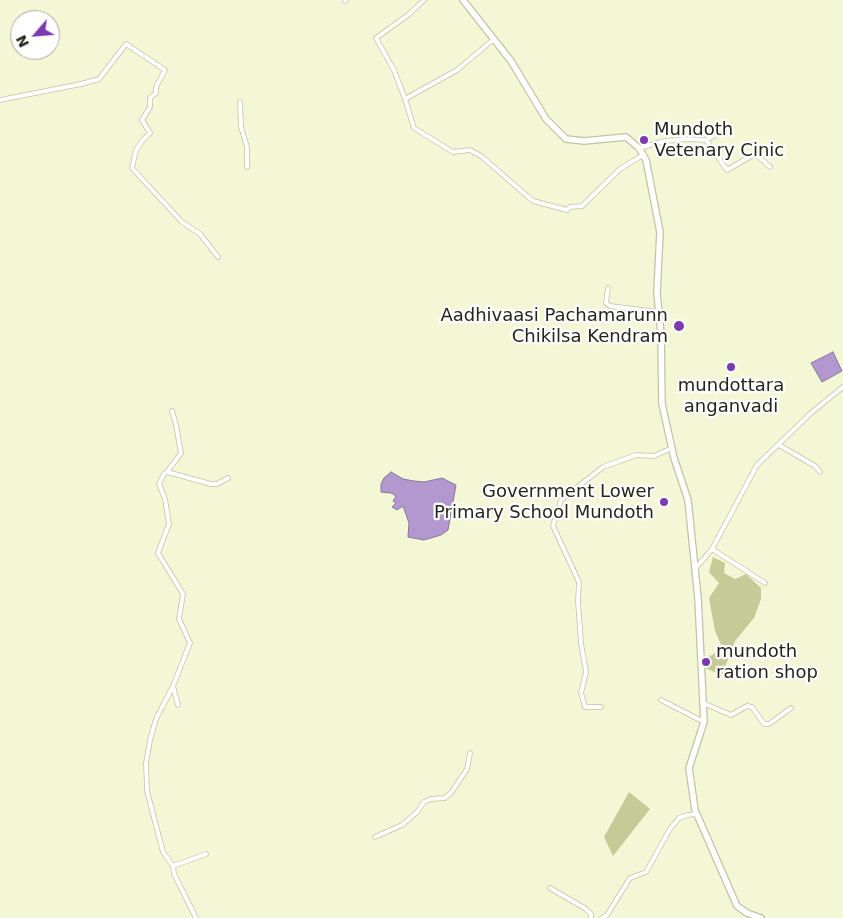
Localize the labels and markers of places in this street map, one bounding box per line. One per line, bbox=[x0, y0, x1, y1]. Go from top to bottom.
place label: Mundoth Vetenary Cinic bbox=[654, 119, 784, 162]
marker: Mundoth Vetenary Cinic bbox=[638, 134, 650, 146]
place label: Aadhivaasi Pachamarunn Chikilsa Kendram bbox=[440, 305, 668, 348]
marker: Aadhivaasi Pachamarunn Chikilsa Kendram bbox=[672, 319, 686, 333]
marker: mundottara anganvadi bbox=[725, 361, 737, 373]
place label: mundottara anganvadi bbox=[678, 375, 784, 418]
place label: Government Lower Primary School Mundoth bbox=[434, 481, 654, 524]
marker: Government Lower Primary School Mundoth bbox=[658, 496, 670, 508]
place label: mundoth ration shop bbox=[716, 641, 818, 684]
marker: mundoth ration shop bbox=[700, 656, 712, 668]

